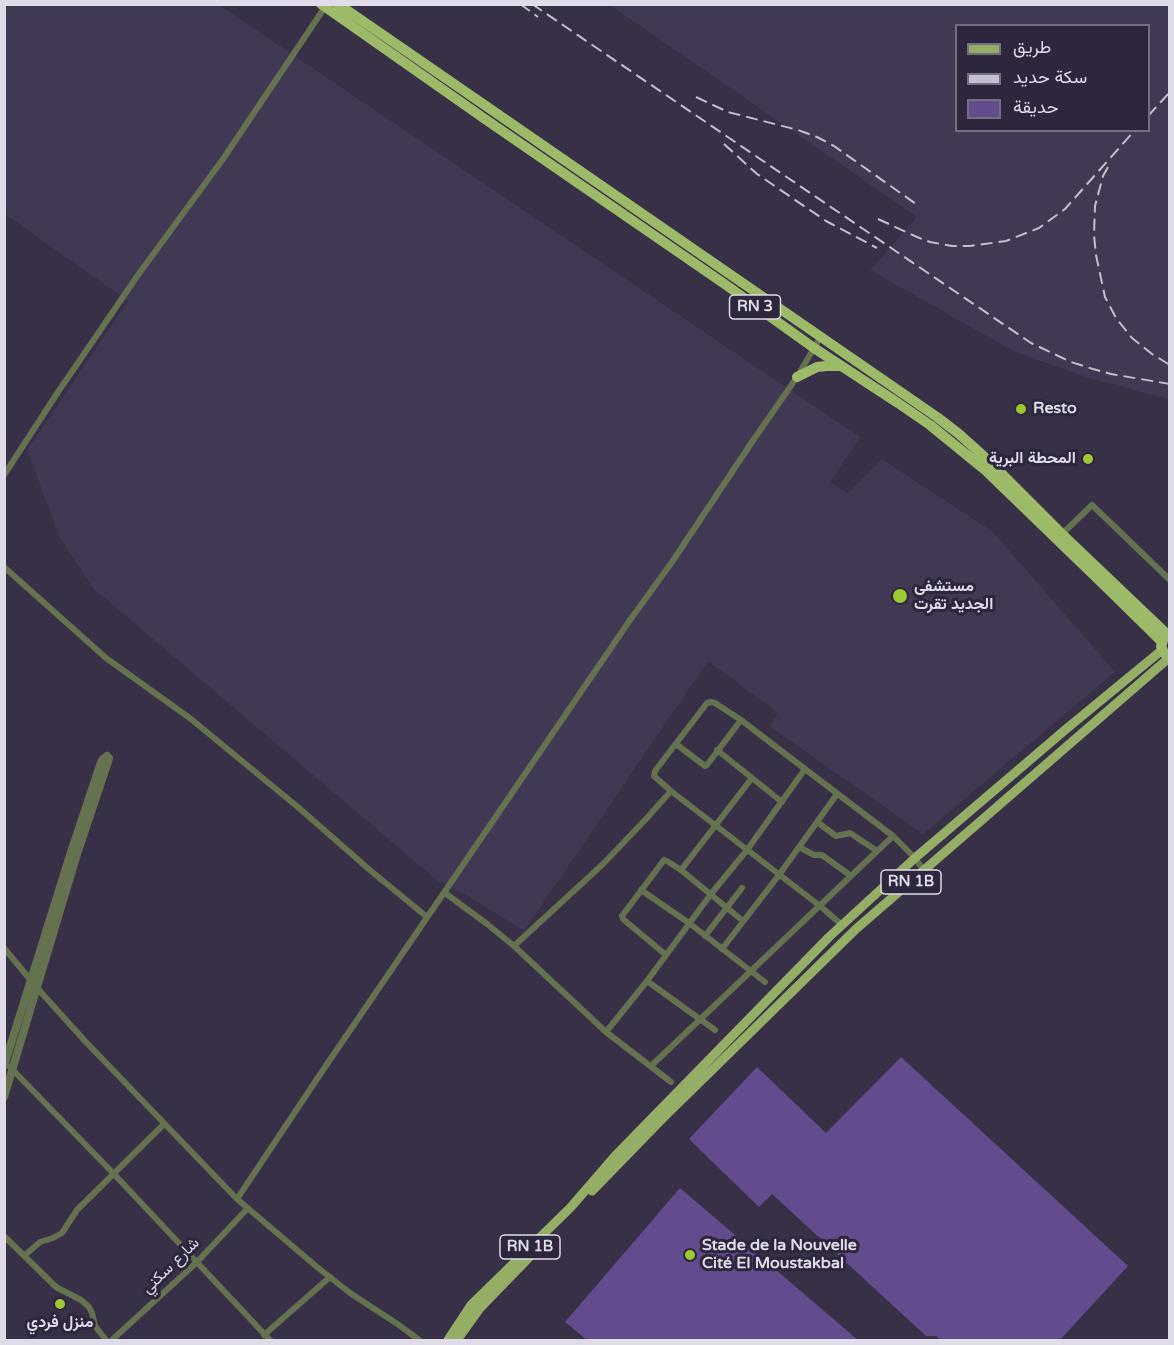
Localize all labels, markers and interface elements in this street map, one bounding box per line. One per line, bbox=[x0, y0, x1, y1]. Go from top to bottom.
legend bbox=[955, 24, 1150, 132]
text: طريق bbox=[1013, 36, 1051, 58]
text: سكة حديد bbox=[1013, 66, 1087, 88]
text: حديقة bbox=[1013, 96, 1059, 118]
road number: RN 3 bbox=[730, 295, 780, 319]
place label: Resto bbox=[1033, 399, 1077, 419]
marker: Resto bbox=[1014, 402, 1028, 416]
place label: المحطة البرية bbox=[989, 449, 1076, 469]
marker: المحطة البرية bbox=[1081, 452, 1095, 466]
place label: مستشفى الجديد تقرت bbox=[914, 577, 993, 615]
marker: مستشفى الجديد تقرت bbox=[891, 587, 909, 605]
road number: RN 1B bbox=[881, 870, 941, 894]
street label: شارع سكني bbox=[138, 1234, 204, 1298]
road number: RN 1B bbox=[500, 1235, 560, 1259]
place label: Stade de la Nouvelle Cité El Moustakbal bbox=[702, 1236, 857, 1274]
marker: Stade de la Nouvelle Cité El Moustakbal bbox=[683, 1248, 697, 1262]
marker: منزل فردي bbox=[53, 1297, 67, 1311]
place label: منزل فردي bbox=[27, 1313, 93, 1333]

